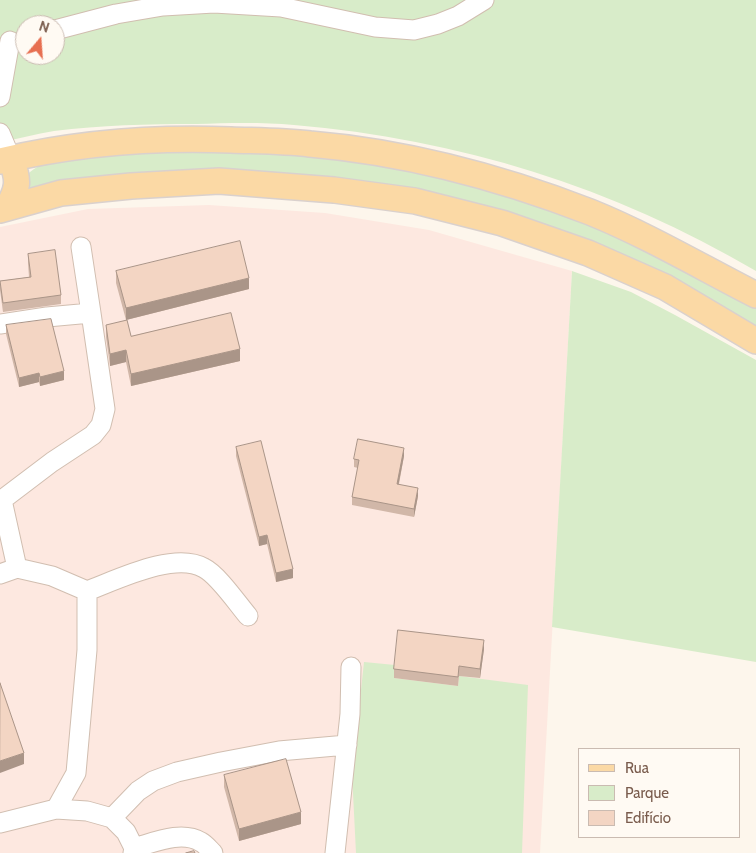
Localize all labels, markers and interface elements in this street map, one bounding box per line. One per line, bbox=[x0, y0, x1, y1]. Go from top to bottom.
north arrow bbox=[15, 15, 65, 65]
text: N bbox=[37, 17, 52, 37]
legend bbox=[578, 748, 741, 838]
text: Rua bbox=[625, 759, 649, 777]
text: Parque bbox=[625, 784, 669, 802]
text: Edifício bbox=[625, 809, 671, 827]

